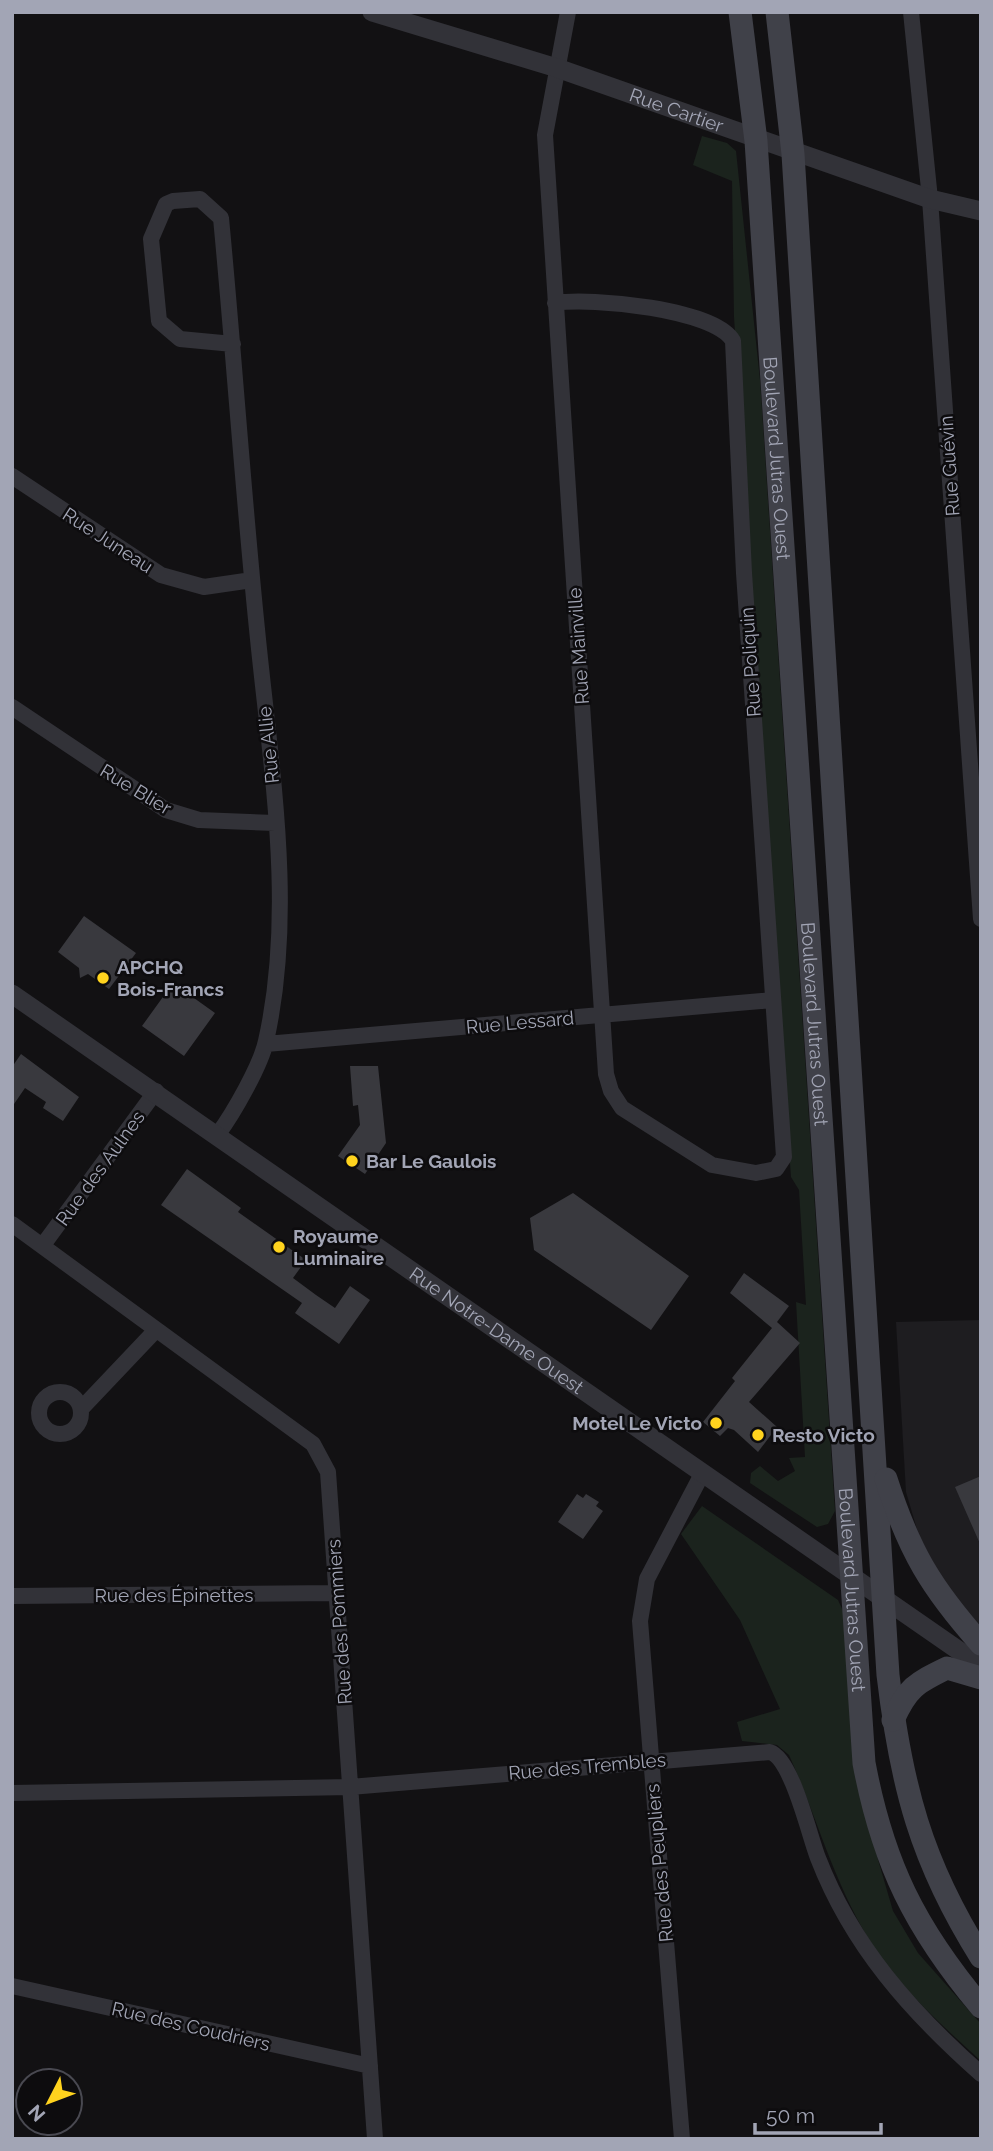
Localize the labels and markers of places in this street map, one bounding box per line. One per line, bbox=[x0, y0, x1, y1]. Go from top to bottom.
place label: APCHQ Bois-Francs bbox=[117, 956, 224, 1000]
marker: APCHQ Bois-Francs bbox=[95, 970, 111, 986]
place label: Bar Le Gaulois bbox=[366, 1150, 496, 1172]
marker: Bar Le Gaulois bbox=[344, 1153, 360, 1169]
place label: Royaume Luminaire bbox=[293, 1225, 384, 1269]
marker: Royaume Luminaire bbox=[271, 1239, 287, 1255]
place label: Motel Le Victo bbox=[572, 1412, 702, 1434]
marker: Motel Le Victo bbox=[708, 1415, 724, 1431]
place label: Resto Victo bbox=[772, 1424, 875, 1446]
marker: Resto Victo bbox=[750, 1427, 766, 1443]

